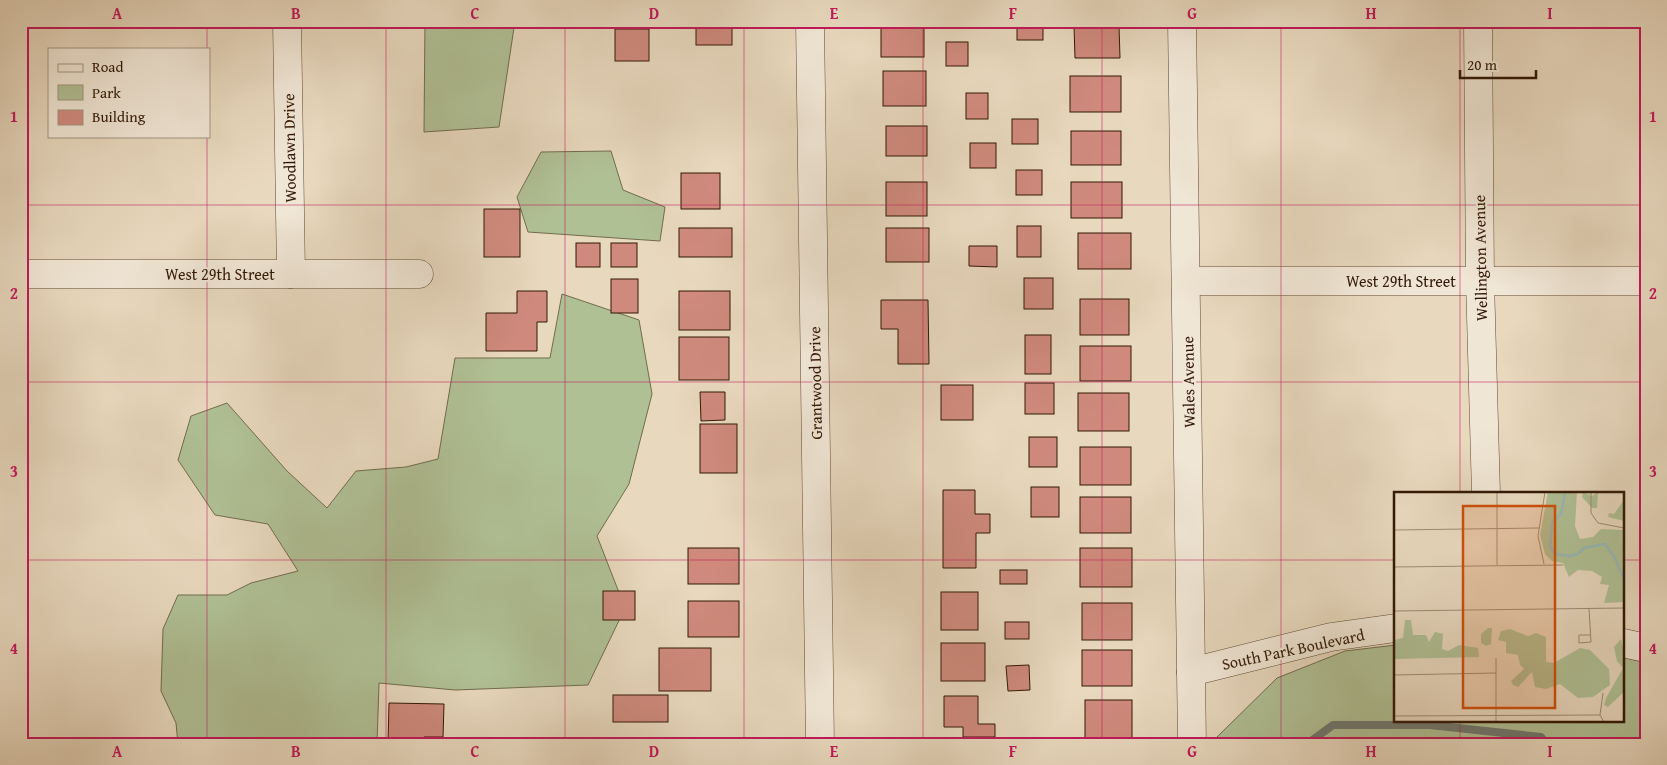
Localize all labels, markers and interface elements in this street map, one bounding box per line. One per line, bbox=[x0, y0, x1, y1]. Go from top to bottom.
text: A bbox=[112, 1, 123, 25]
text: B bbox=[291, 1, 301, 25]
text: C bbox=[470, 1, 480, 25]
text: D bbox=[649, 1, 659, 25]
text: E bbox=[830, 1, 839, 25]
text: F bbox=[1009, 1, 1017, 25]
text: G bbox=[1187, 1, 1197, 25]
text: H bbox=[1365, 1, 1377, 25]
text: I bbox=[1547, 1, 1553, 25]
legend bbox=[48, 48, 210, 138]
scale bar bbox=[1460, 48, 1536, 80]
text: 20 m bbox=[1467, 54, 1498, 75]
text: Road bbox=[92, 56, 123, 77]
text: Park bbox=[92, 82, 121, 103]
street label: Woodlawn Drive bbox=[276, 93, 302, 203]
text: 1 bbox=[10, 104, 18, 128]
text: 1 bbox=[1649, 104, 1657, 128]
text: Building bbox=[92, 106, 146, 127]
street label: Wellington Avenue bbox=[1467, 195, 1493, 321]
street label: West 29th Street bbox=[165, 262, 275, 286]
street label: West 29th Street bbox=[1346, 269, 1456, 293]
text: 2 bbox=[10, 281, 18, 305]
text: 2 bbox=[1649, 281, 1657, 305]
street label: Grantwood Drive bbox=[802, 326, 828, 440]
street label: Wales Avenue bbox=[1175, 336, 1201, 428]
text: 3 bbox=[10, 459, 18, 483]
text: 3 bbox=[1649, 459, 1657, 483]
inset map bbox=[1394, 492, 1624, 722]
street label: South Park Boulevard bbox=[1219, 622, 1367, 676]
text: 4 bbox=[10, 636, 18, 660]
text: 4 bbox=[1649, 636, 1657, 660]
text: A bbox=[112, 739, 123, 763]
text: B bbox=[291, 739, 301, 763]
text: C bbox=[470, 739, 480, 763]
text: D bbox=[649, 739, 659, 763]
text: E bbox=[830, 739, 839, 763]
text: F bbox=[1009, 739, 1017, 763]
text: G bbox=[1187, 739, 1197, 763]
text: H bbox=[1365, 739, 1377, 763]
text: I bbox=[1547, 739, 1553, 763]

